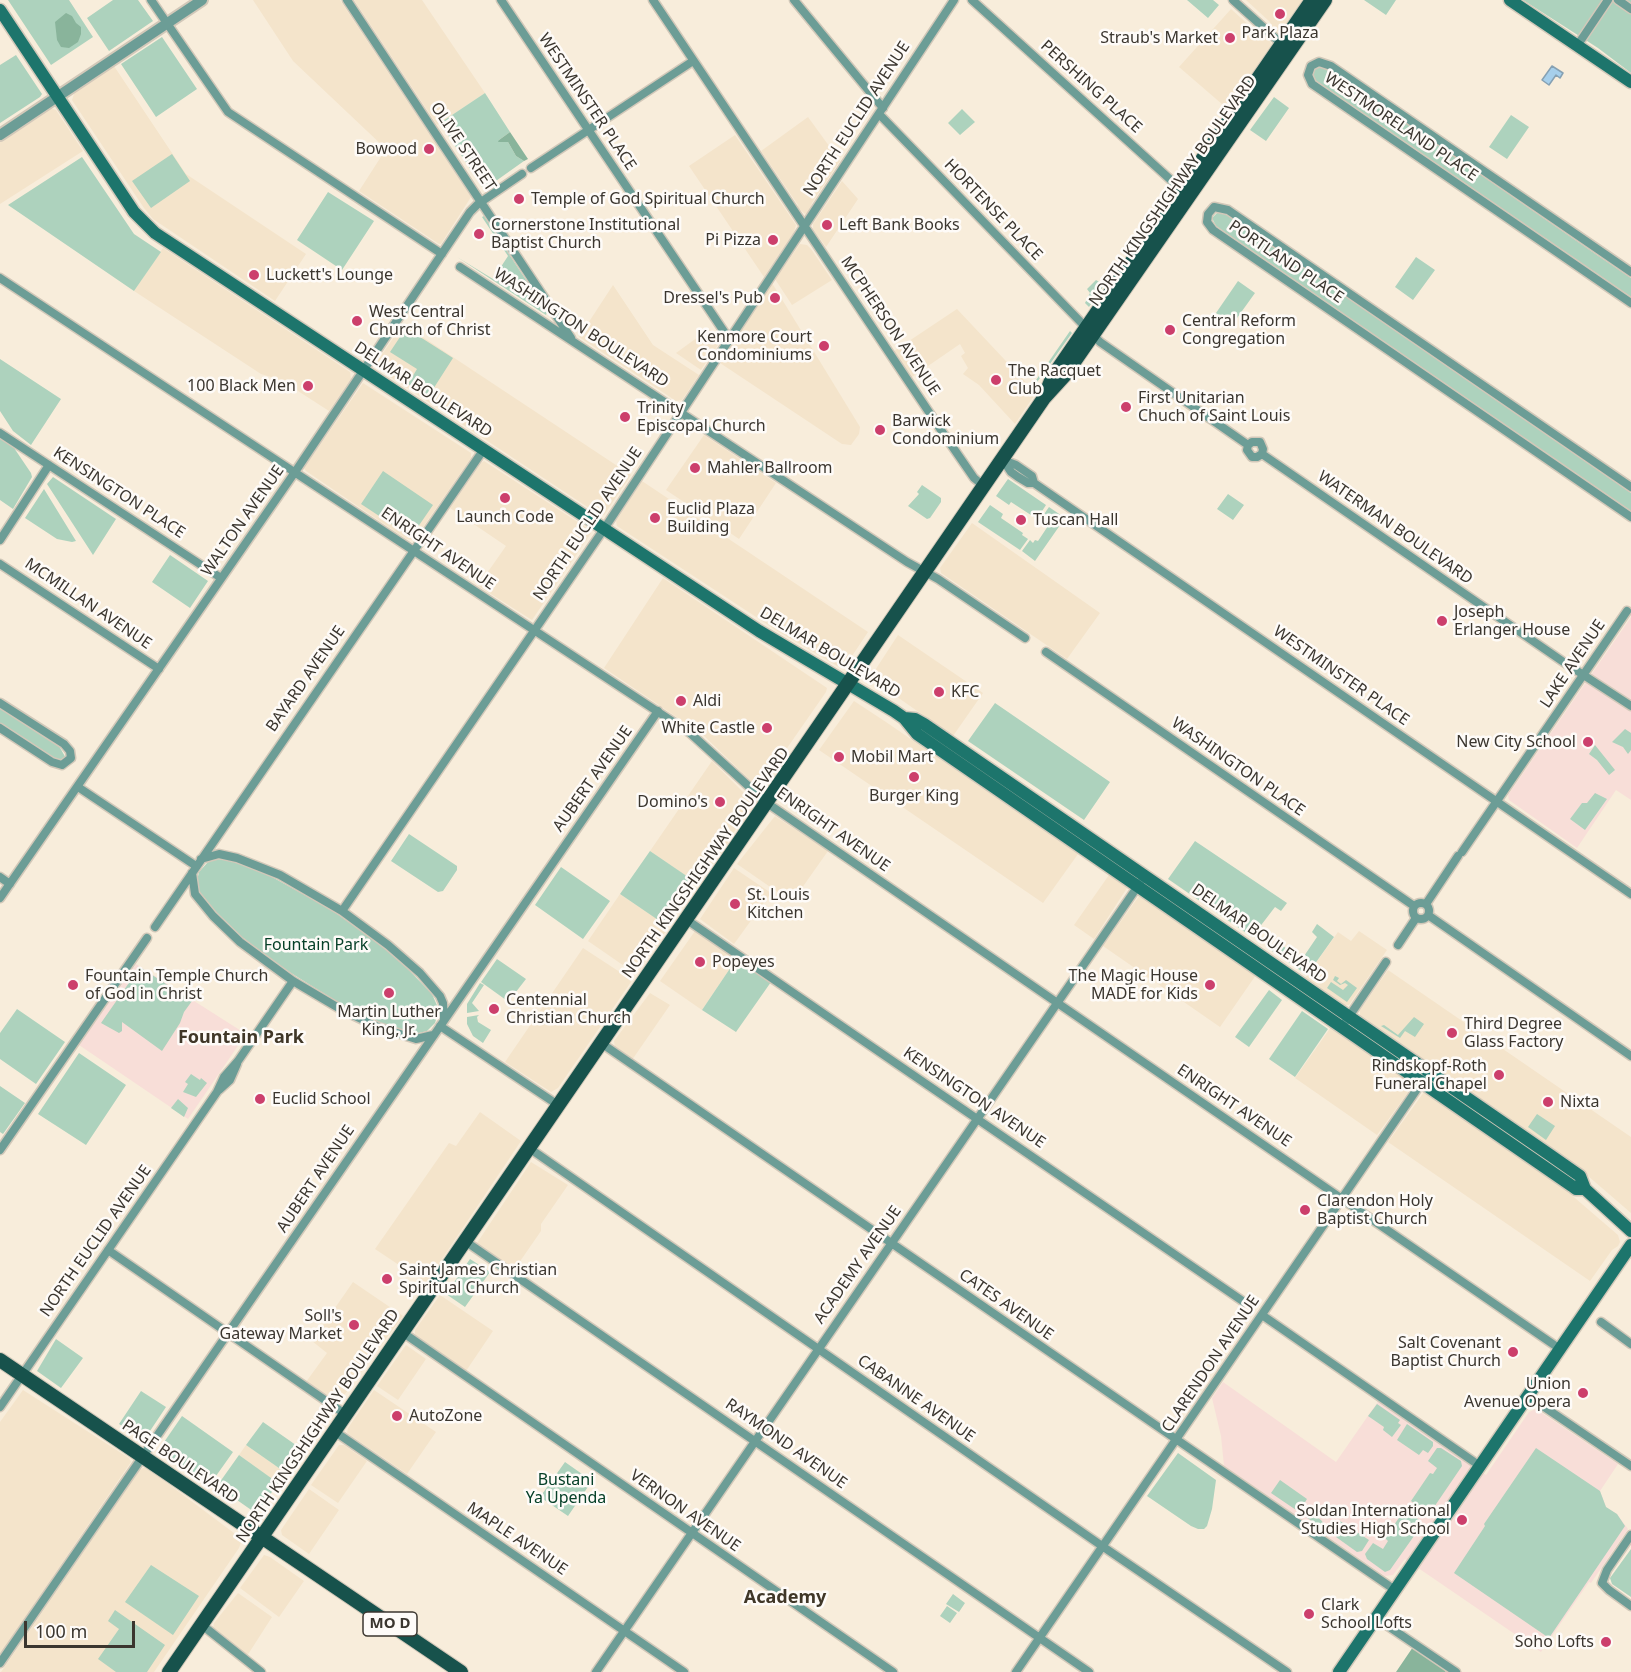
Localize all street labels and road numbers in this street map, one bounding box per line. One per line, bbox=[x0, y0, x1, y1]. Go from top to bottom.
street label: WESTMINSTER PLACE bbox=[534, 30, 640, 174]
street label: PERSHING PLACE bbox=[1036, 37, 1146, 137]
street label: NORTH EUCLID AVENUE bbox=[800, 38, 914, 200]
street label: WESTMORELAND PLACE bbox=[1321, 68, 1481, 186]
street label: NORTH KINGSHIGHWAY BOULEVARD bbox=[1086, 72, 1260, 310]
street label: OLIVE STREET bbox=[426, 99, 500, 195]
street label: HORTENSE PLACE bbox=[940, 155, 1046, 265]
street label: PORTLAND PLACE bbox=[1225, 216, 1347, 308]
street label: MCPHERSON AVENUE bbox=[836, 253, 944, 399]
street label: WASHINGTON BOULEVARD bbox=[490, 264, 672, 392]
street label: DELMAR BOULEVARD bbox=[350, 338, 496, 442]
street label: KENSINGTON PLACE bbox=[49, 443, 189, 543]
street label: NORTH EUCLID AVENUE bbox=[530, 444, 646, 604]
street label: WALTON AVENUE bbox=[198, 462, 288, 580]
street label: WATERMAN BOULEVARD bbox=[1314, 467, 1476, 589]
street label: ENRIGHT AVENUE bbox=[377, 504, 499, 594]
street label: MCMILLAN AVENUE bbox=[21, 554, 155, 654]
street label: DELMAR BOULEVARD bbox=[756, 603, 904, 703]
street label: LAKE AVENUE bbox=[1536, 616, 1610, 712]
street label: BAYARD AVENUE bbox=[262, 622, 350, 736]
street label: WESTMINSTER PLACE bbox=[1269, 622, 1413, 730]
street label: WASHINGTON PLACE bbox=[1167, 714, 1309, 820]
street label: AUBERT AVENUE bbox=[549, 722, 637, 836]
street label: NORTH KINGSHIGHWAY BOULEVARD bbox=[619, 744, 793, 982]
street label: ENRIGHT AVENUE bbox=[773, 784, 893, 876]
street label: DELMAR BOULEVARD bbox=[1188, 880, 1330, 988]
street label: KENSINGTON AVENUE bbox=[899, 1043, 1049, 1153]
street label: ENRIGHT AVENUE bbox=[1173, 1061, 1295, 1151]
street label: AUBERT AVENUE bbox=[273, 1122, 359, 1236]
street label: NORTH EUCLID AVENUE bbox=[36, 1161, 156, 1321]
street label: ACADEMY AVENUE bbox=[810, 1202, 906, 1328]
street label: CATES AVENUE bbox=[955, 1265, 1057, 1345]
street label: CLARENDON AVENUE bbox=[1158, 1292, 1264, 1436]
street label: NORTH KINGSHIGHWAY BOULEVARD bbox=[232, 1306, 404, 1546]
street label: CABANNE AVENUE bbox=[853, 1351, 979, 1447]
street label: RAYMOND AVENUE bbox=[721, 1395, 851, 1493]
street label: PAGE BOULEVARD bbox=[118, 1416, 242, 1508]
street label: VERNON AVENUE bbox=[626, 1466, 744, 1556]
street label: MAPLE AVENUE bbox=[463, 1498, 571, 1580]
road number: MO D bbox=[363, 1612, 417, 1636]

